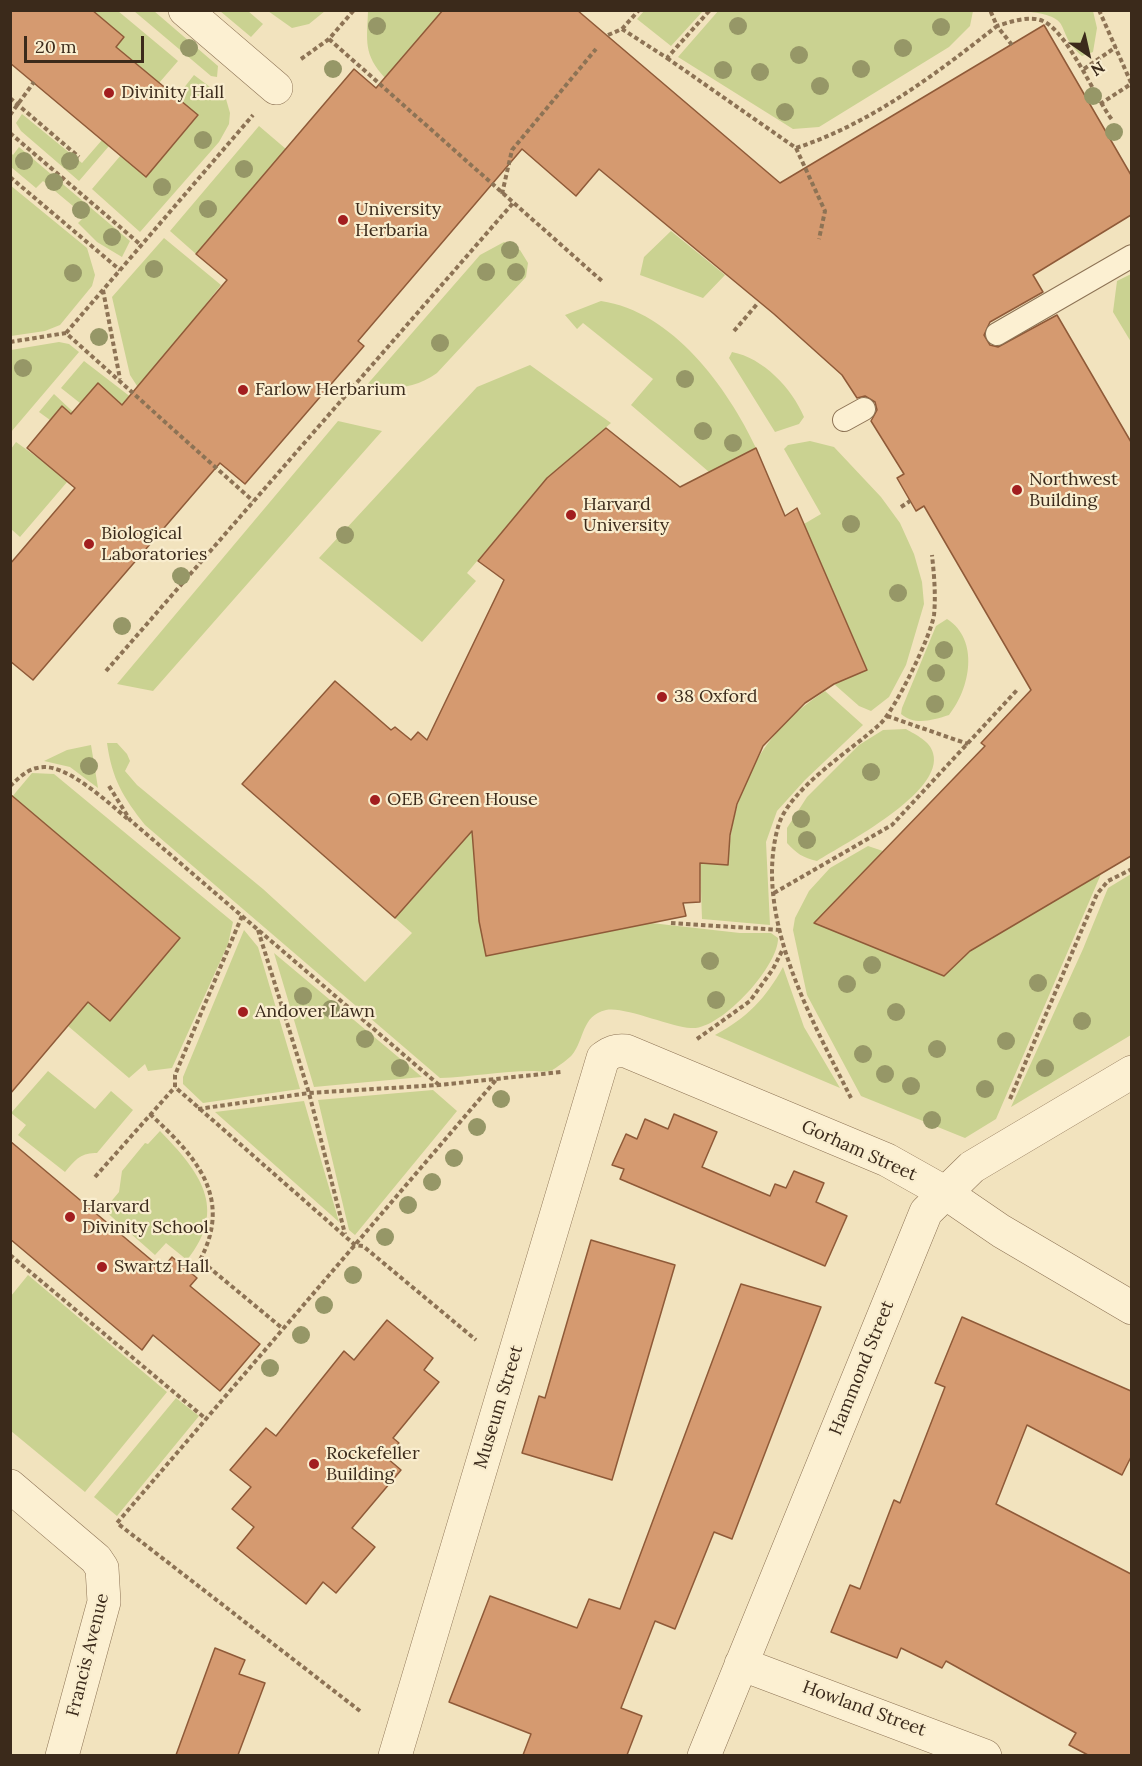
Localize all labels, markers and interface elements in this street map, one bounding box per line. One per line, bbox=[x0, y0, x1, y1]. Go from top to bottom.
scale bar bbox=[27, 24, 147, 62]
north arrow bbox=[1058, 24, 1118, 84]
text: 20 m bbox=[35, 35, 77, 58]
text: N bbox=[1087, 57, 1109, 81]
place label: Divinity Hall bbox=[121, 82, 224, 104]
marker: Divinity Hall bbox=[102, 86, 116, 100]
place label: University Herbaria bbox=[355, 199, 441, 242]
marker: University Herbaria bbox=[336, 213, 350, 227]
place label: Farlow Herbarium bbox=[255, 379, 406, 401]
marker: Farlow Herbarium bbox=[236, 383, 250, 397]
place label: Northwest Building bbox=[1029, 469, 1118, 512]
marker: Northwest Building bbox=[1010, 483, 1024, 497]
place label: Harvard University bbox=[583, 494, 669, 536]
marker: Harvard University bbox=[564, 508, 578, 522]
place label: Biological Laboratories bbox=[101, 523, 207, 566]
marker: Biological Laboratories bbox=[82, 537, 96, 551]
place label: 38 Oxford bbox=[674, 686, 758, 708]
marker: 38 Oxford bbox=[655, 690, 669, 704]
place label: OEB Green House bbox=[387, 789, 538, 811]
marker: OEB Green House bbox=[368, 793, 382, 807]
place label: Andover Lawn bbox=[255, 1001, 375, 1023]
marker: Andover Lawn bbox=[236, 1005, 250, 1019]
street label: Gorham Street bbox=[798, 1116, 920, 1186]
place label: Harvard Divinity School bbox=[82, 1196, 209, 1238]
marker: Harvard Divinity School bbox=[63, 1210, 77, 1224]
place label: Swartz Hall bbox=[114, 1256, 209, 1278]
marker: Swartz Hall bbox=[95, 1260, 109, 1274]
street label: Hammond Street bbox=[825, 1297, 899, 1439]
street label: Museum Street bbox=[470, 1343, 528, 1471]
place label: Rockefeller Building bbox=[326, 1443, 420, 1486]
marker: Rockefeller Building bbox=[307, 1457, 321, 1471]
street label: Francis Avenue bbox=[62, 1591, 114, 1719]
street label: Howland Street bbox=[799, 1677, 929, 1741]

